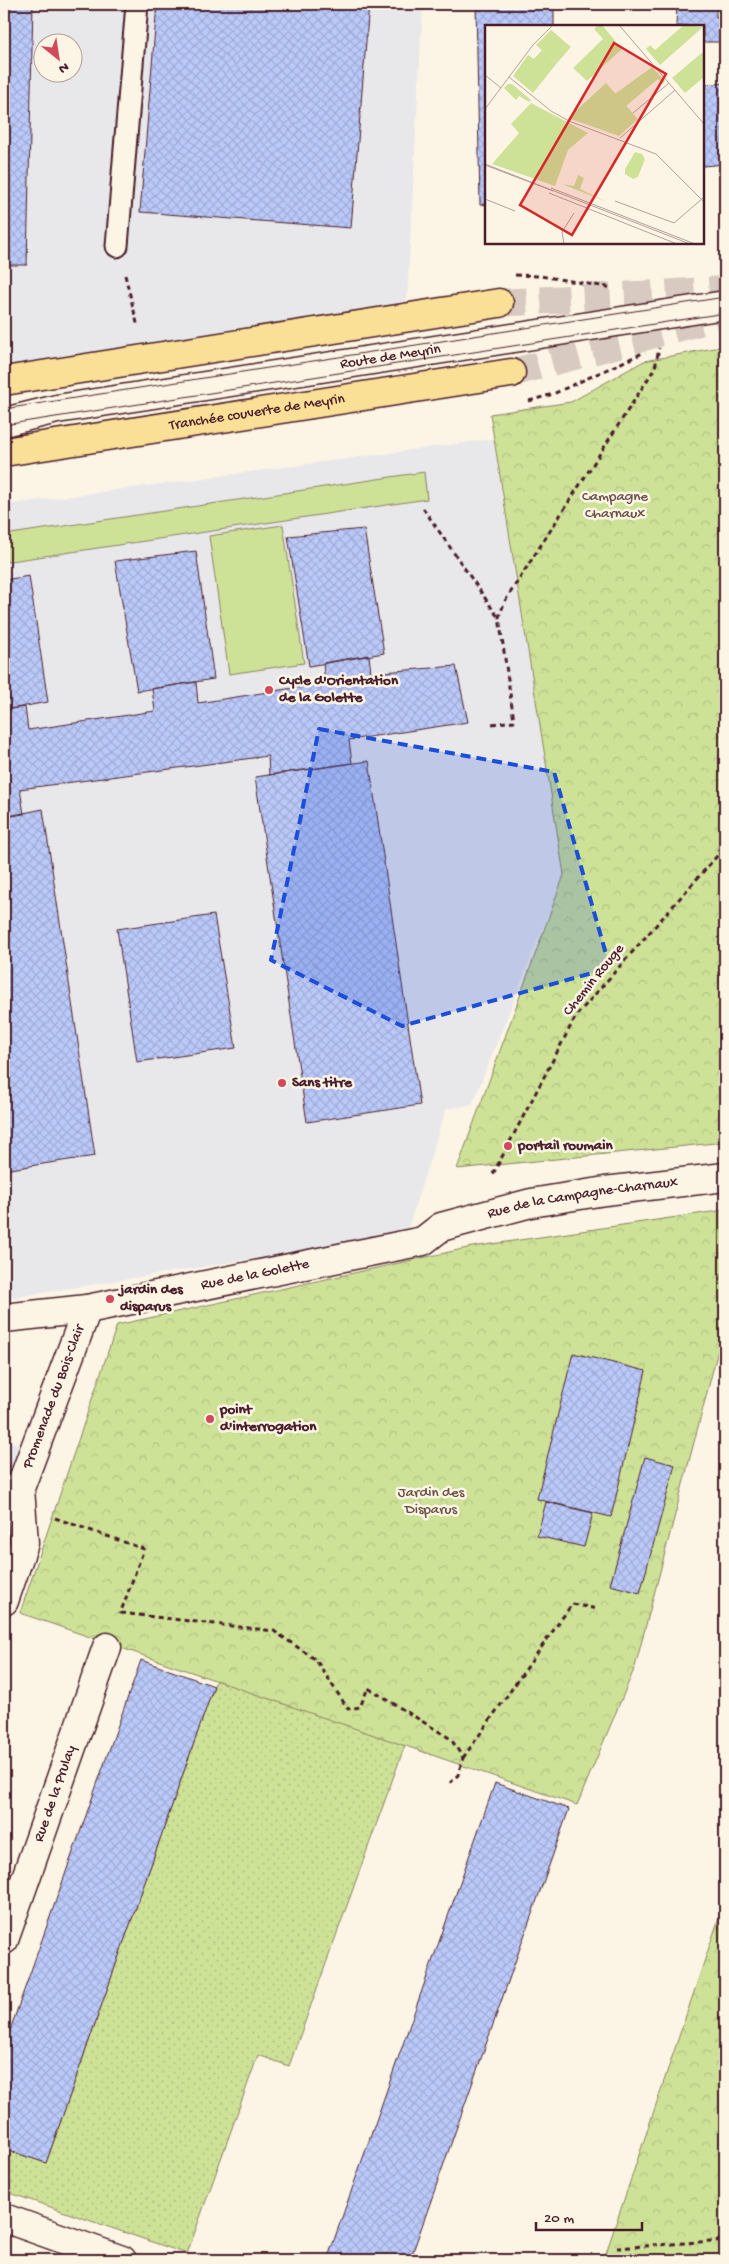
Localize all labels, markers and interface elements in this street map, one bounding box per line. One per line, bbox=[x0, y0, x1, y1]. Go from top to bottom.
inset map bbox=[485, 25, 704, 244]
north arrow bbox=[32, 32, 82, 82]
text: N bbox=[55, 57, 71, 77]
street label: Route de Meyrin bbox=[339, 340, 442, 374]
street label: Tranchée couverte de Meyrin bbox=[167, 390, 346, 435]
park label: Campagne Charnaux bbox=[582, 488, 648, 523]
place label: Cycle d'Orientation de la Golette bbox=[278, 672, 399, 707]
marker: Cycle d'Orientation de la Golette bbox=[263, 684, 275, 696]
street label: Chemin Rouge bbox=[559, 940, 629, 1020]
place label: Sans titre bbox=[292, 1074, 353, 1092]
marker: Sans titre bbox=[276, 1077, 288, 1089]
place label: portail roumain bbox=[517, 1137, 613, 1155]
marker: portail roumain bbox=[502, 1140, 514, 1152]
street label: Rue de la Campagne-Charnaux bbox=[486, 1174, 679, 1223]
street label: Rue de la Golette bbox=[199, 1255, 311, 1295]
place label: jardin des disparus bbox=[117, 1281, 184, 1316]
marker: jardin des disparus bbox=[104, 1293, 116, 1305]
street label: Promenade du Bois-Clair bbox=[19, 1321, 90, 1472]
place label: point d'interrogation bbox=[219, 1401, 317, 1436]
marker: point d'interrogation bbox=[204, 1413, 216, 1425]
park label: Jardin des Disparus bbox=[398, 1484, 465, 1519]
street label: Rue de la Prulay bbox=[30, 1742, 81, 1844]
scale bar bbox=[536, 2199, 643, 2231]
text: 20 m bbox=[544, 2210, 574, 2228]

